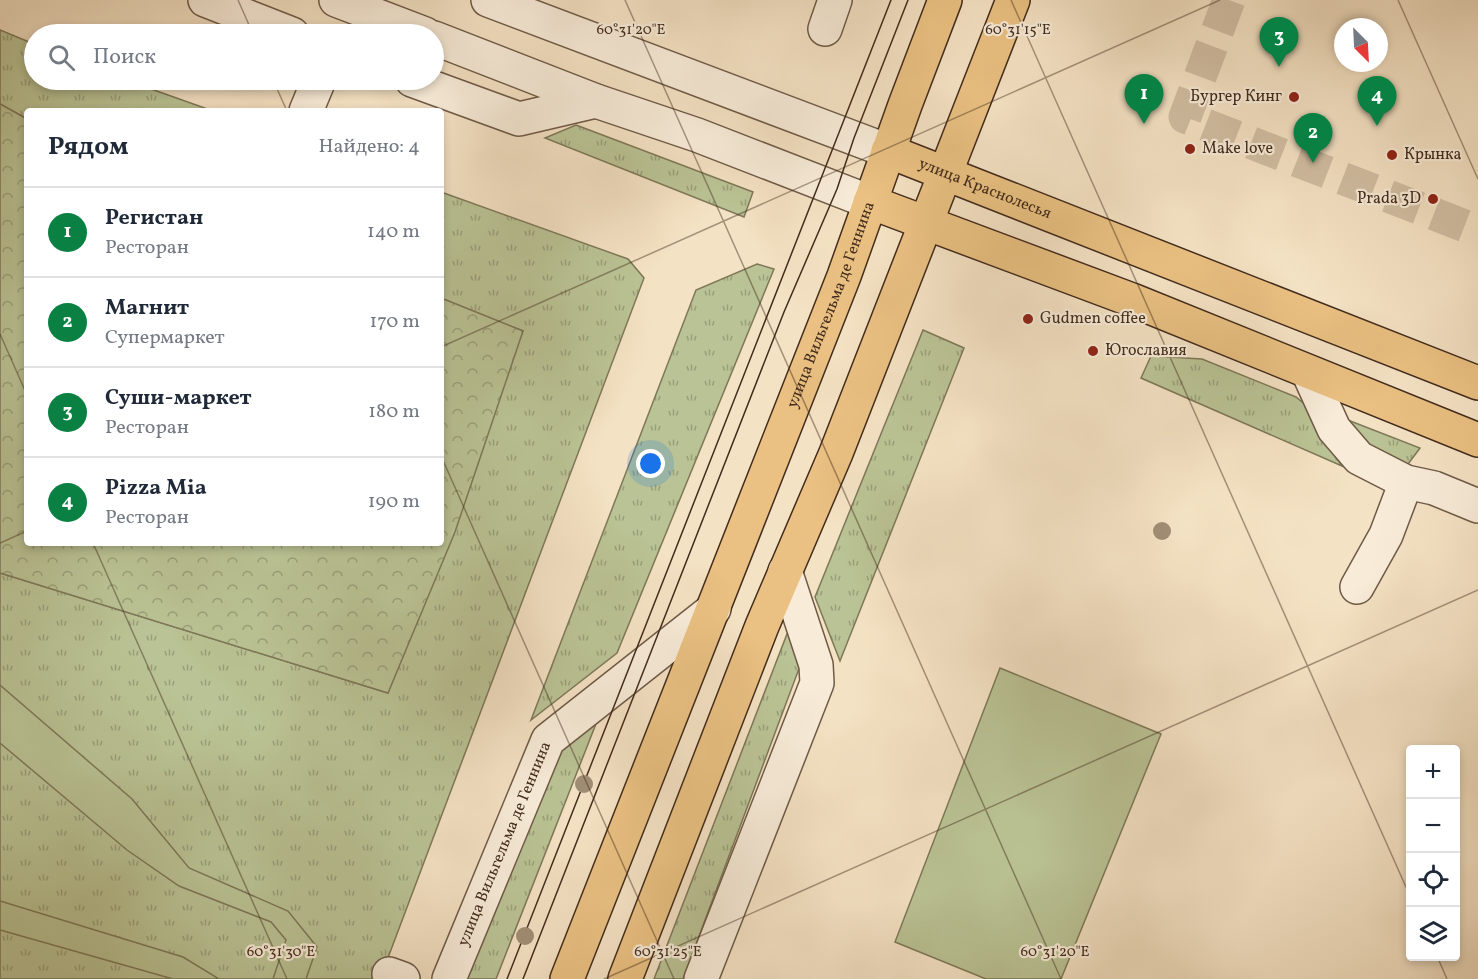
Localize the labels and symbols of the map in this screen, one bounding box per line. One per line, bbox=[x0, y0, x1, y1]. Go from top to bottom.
pin: 3 bbox=[1260, 17, 1298, 67]
north arrow bbox=[1334, 18, 1388, 72]
text: 60°31'20"E bbox=[596, 20, 666, 41]
text: 60°31'15"E bbox=[985, 20, 1051, 41]
pin: 1 bbox=[1124, 74, 1164, 124]
pin: 4 bbox=[1358, 76, 1396, 126]
place label: Бургер Кинг bbox=[1190, 86, 1282, 108]
marker: Бургер Кинг bbox=[1287, 90, 1301, 104]
pin: 2 bbox=[1294, 114, 1332, 163]
place label: Make love bbox=[1202, 138, 1273, 160]
marker: Make love bbox=[1183, 142, 1197, 156]
place label: Крынка bbox=[1404, 144, 1462, 166]
marker: Крынка bbox=[1385, 148, 1399, 162]
street label: улица Краснолесья bbox=[915, 153, 1054, 225]
place label: Prada 3D bbox=[1357, 188, 1421, 210]
marker: Prada 3D bbox=[1426, 192, 1440, 206]
street label: улица Вильгельма де Геннина bbox=[782, 199, 881, 412]
place label: Gudmen coffee bbox=[1040, 308, 1146, 330]
marker: Gudmen coffee bbox=[1021, 312, 1035, 326]
place label: Югославия bbox=[1105, 340, 1187, 362]
marker: Югославия bbox=[1086, 344, 1100, 358]
your location bbox=[636, 449, 665, 478]
street label: улица Вильгельма де Геннина bbox=[453, 738, 557, 950]
text: 60°31'30"E bbox=[247, 942, 315, 963]
text: 60°31'25"E bbox=[634, 942, 702, 963]
text: 60°31'20"E bbox=[1020, 942, 1090, 963]

